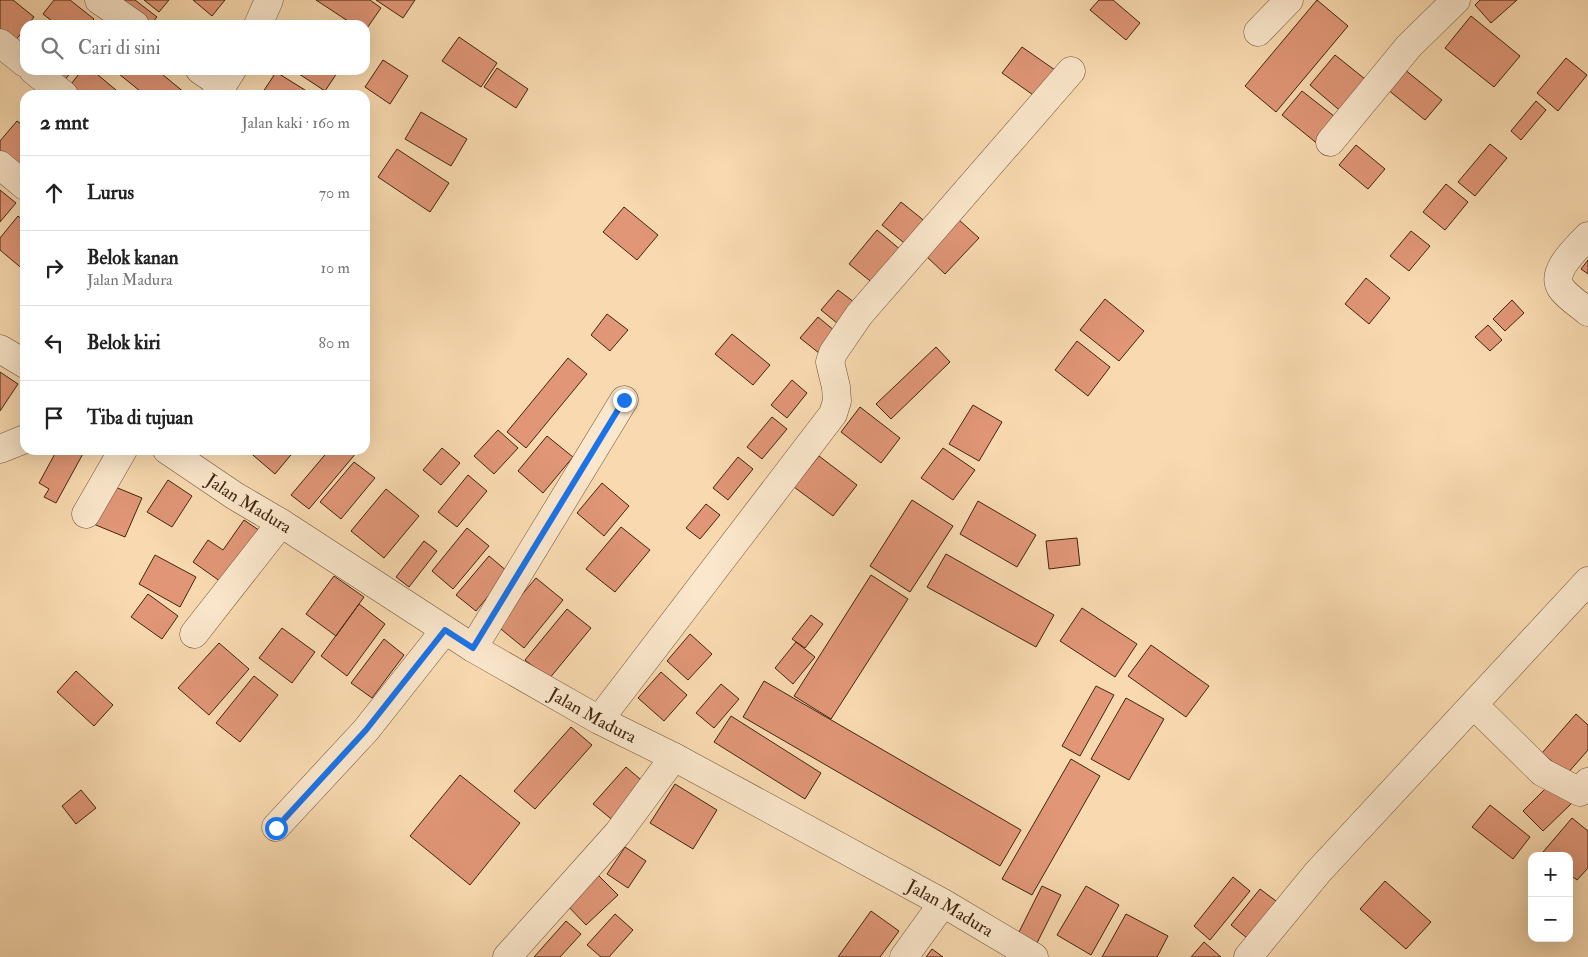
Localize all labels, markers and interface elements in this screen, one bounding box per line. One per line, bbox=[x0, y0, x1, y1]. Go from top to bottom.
search box bbox=[20, 20, 370, 75]
icon: search bbox=[38, 34, 66, 62]
text: Cari di sini bbox=[78, 36, 161, 60]
text: 2 mnt bbox=[40, 109, 89, 136]
text: Jalan kaki · 160 m bbox=[241, 113, 350, 133]
icon: ahead bbox=[40, 179, 68, 207]
text: Lurus bbox=[87, 181, 134, 205]
text: 70 m bbox=[319, 183, 350, 203]
text: Belok kanan bbox=[87, 246, 178, 270]
icon: right bbox=[40, 254, 68, 282]
text: 10 m bbox=[320, 258, 350, 278]
text: Jalan Madura bbox=[87, 270, 173, 290]
icon: left bbox=[40, 329, 68, 357]
text: Belok kiri bbox=[87, 331, 161, 355]
text: 80 m bbox=[319, 333, 350, 353]
route end bbox=[613, 389, 636, 412]
icon: arrive bbox=[40, 404, 68, 432]
text: Tiba di tujuan bbox=[87, 406, 193, 430]
street label: Jalan Madura bbox=[201, 468, 297, 539]
street label: Jalan Madura bbox=[544, 682, 641, 749]
route start bbox=[265, 817, 288, 840]
map controls bbox=[1528, 852, 1573, 942]
button: + bbox=[1528, 852, 1573, 897]
street label: Jalan Madura bbox=[902, 874, 998, 942]
button: − bbox=[1528, 897, 1573, 942]

